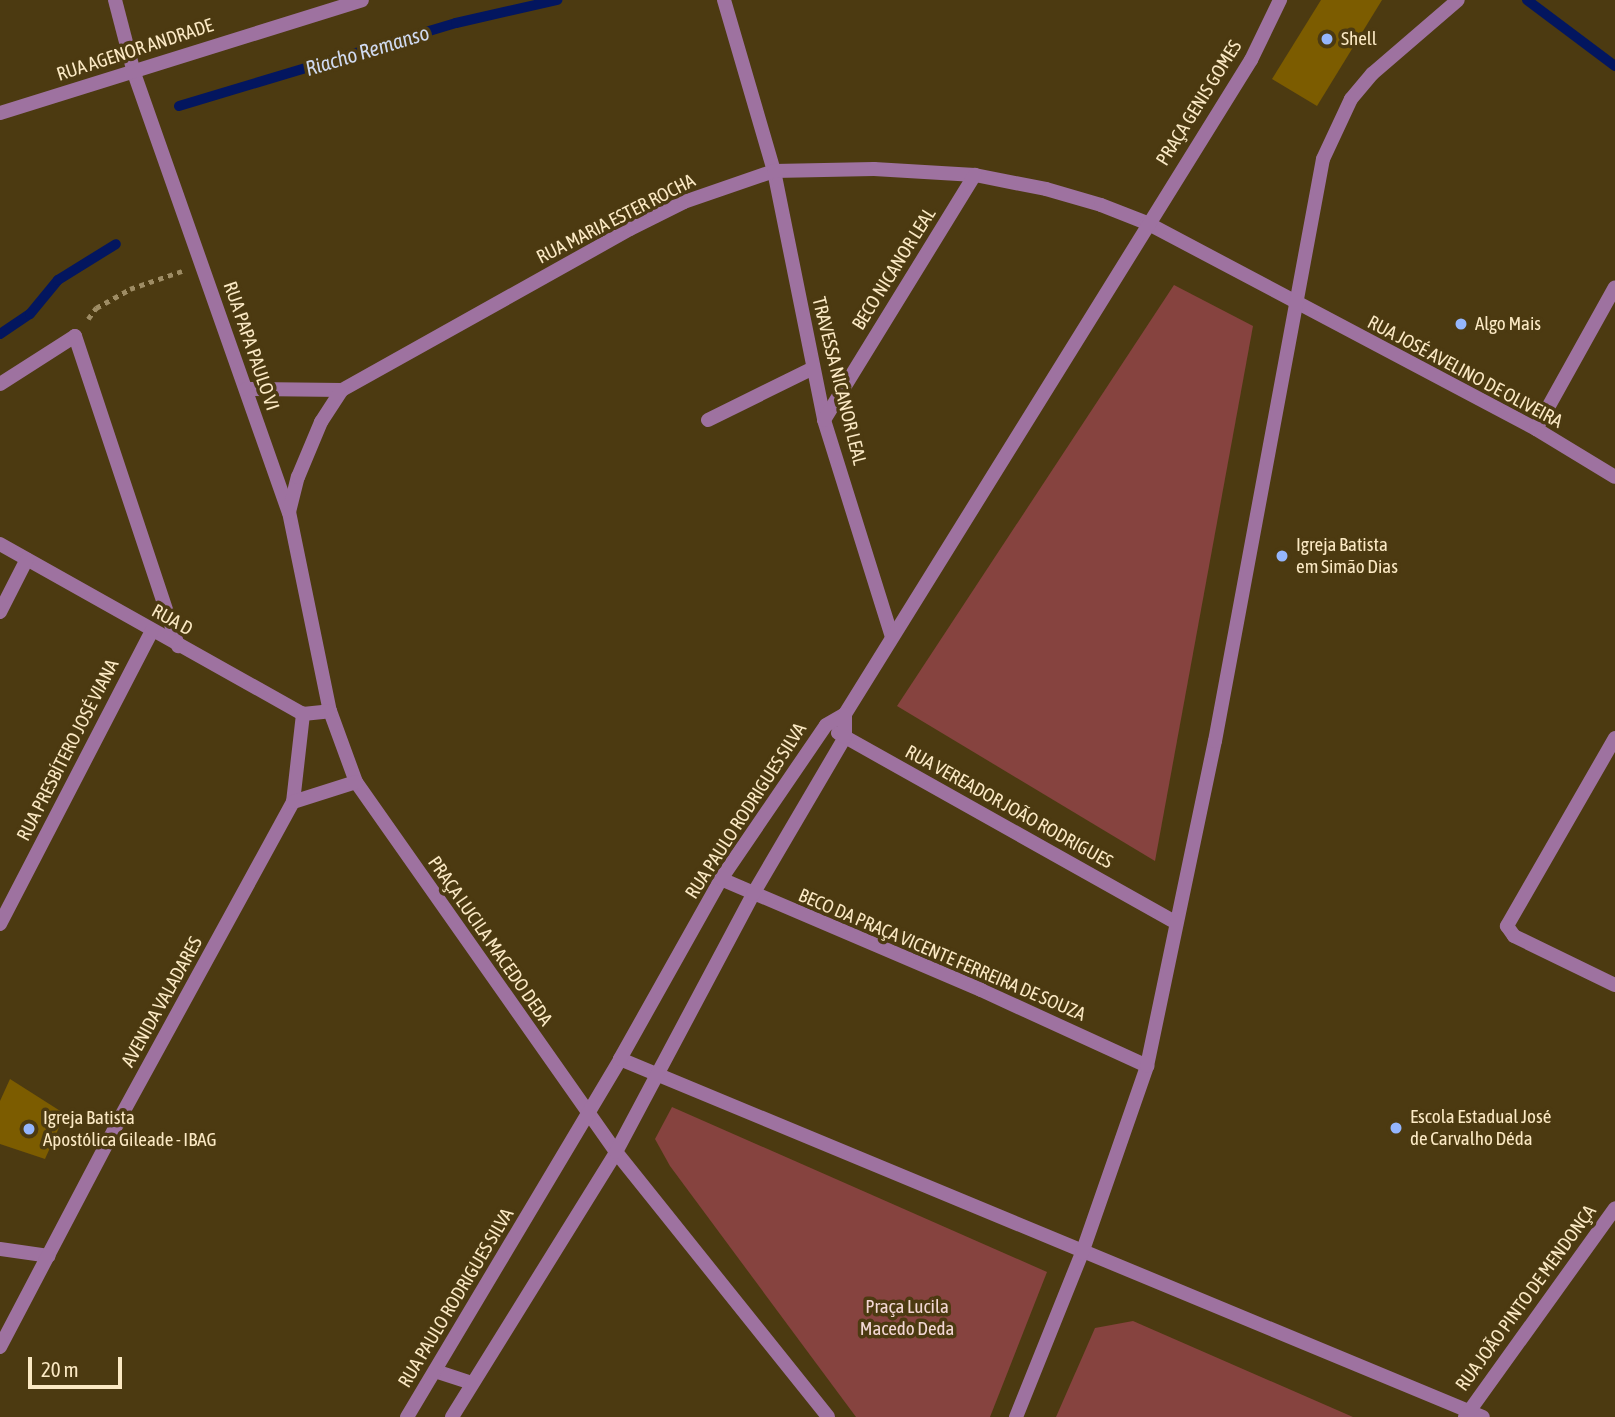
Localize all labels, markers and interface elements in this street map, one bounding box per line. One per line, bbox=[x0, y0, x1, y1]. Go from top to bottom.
street label: RUA AGENOR ANDRADE bbox=[54, 14, 216, 86]
water label: Riacho Remanso bbox=[302, 19, 432, 81]
place label: Shell bbox=[1341, 28, 1377, 50]
marker: Shell bbox=[1319, 31, 1335, 47]
street label: PRAÇA GENIS GOMES bbox=[1151, 36, 1247, 170]
street label: RUA MARIA ESTER ROCHA bbox=[533, 169, 699, 269]
street label: BECO NICANOR LEAL bbox=[847, 204, 941, 334]
street label: RUA PAPA PAULO VI bbox=[218, 279, 284, 413]
street label: TRAVESSA NICANOR LEAL bbox=[807, 295, 871, 467]
street label: RUA JOSÉ AVELINO DE OLIVEIRA bbox=[1364, 311, 1566, 433]
place label: Algo Mais bbox=[1475, 313, 1541, 335]
marker: Algo Mais bbox=[1453, 316, 1469, 332]
place label: Igreja Batista em Simão Dias bbox=[1296, 534, 1398, 578]
marker: Igreja Batista em Simão Dias bbox=[1274, 548, 1290, 564]
street label: RUA D bbox=[148, 600, 196, 640]
street label: RUA PRESBÍTERO JOSÉ VIANA bbox=[12, 655, 124, 845]
street label: RUA PAULO RODRIGUES SILVA bbox=[681, 719, 811, 903]
street label: RUA VEREADOR JOÃO RODRIGUES bbox=[901, 740, 1117, 874]
street label: PRAÇA LUCILA MACEDO DEDA bbox=[423, 852, 557, 1030]
street label: BECO DA PRAÇA VICENTE FERREIRA DE SOUZA bbox=[795, 884, 1089, 1026]
street label: AVENIDA VALADARES bbox=[117, 933, 207, 1071]
place label: Escola Estadual José de Carvalho Déda bbox=[1410, 1106, 1551, 1150]
place label: Igreja Batista Apostólica Gileade - IBAG bbox=[43, 1107, 217, 1151]
marker: Escola Estadual José de Carvalho Déda bbox=[1388, 1120, 1404, 1136]
marker: Igreja Batista Apostólica Gileade - IBAG bbox=[21, 1121, 37, 1137]
street label: RUA JOÃO PINTO DE MENDONÇA bbox=[1451, 1201, 1601, 1395]
street label: RUA PAULO RODRIGUES SILVA bbox=[393, 1204, 519, 1392]
park label: Praça Lucila Macedo Deda bbox=[860, 1296, 954, 1340]
scale bar bbox=[32, 1344, 126, 1388]
text: 20 m bbox=[41, 1357, 79, 1381]

